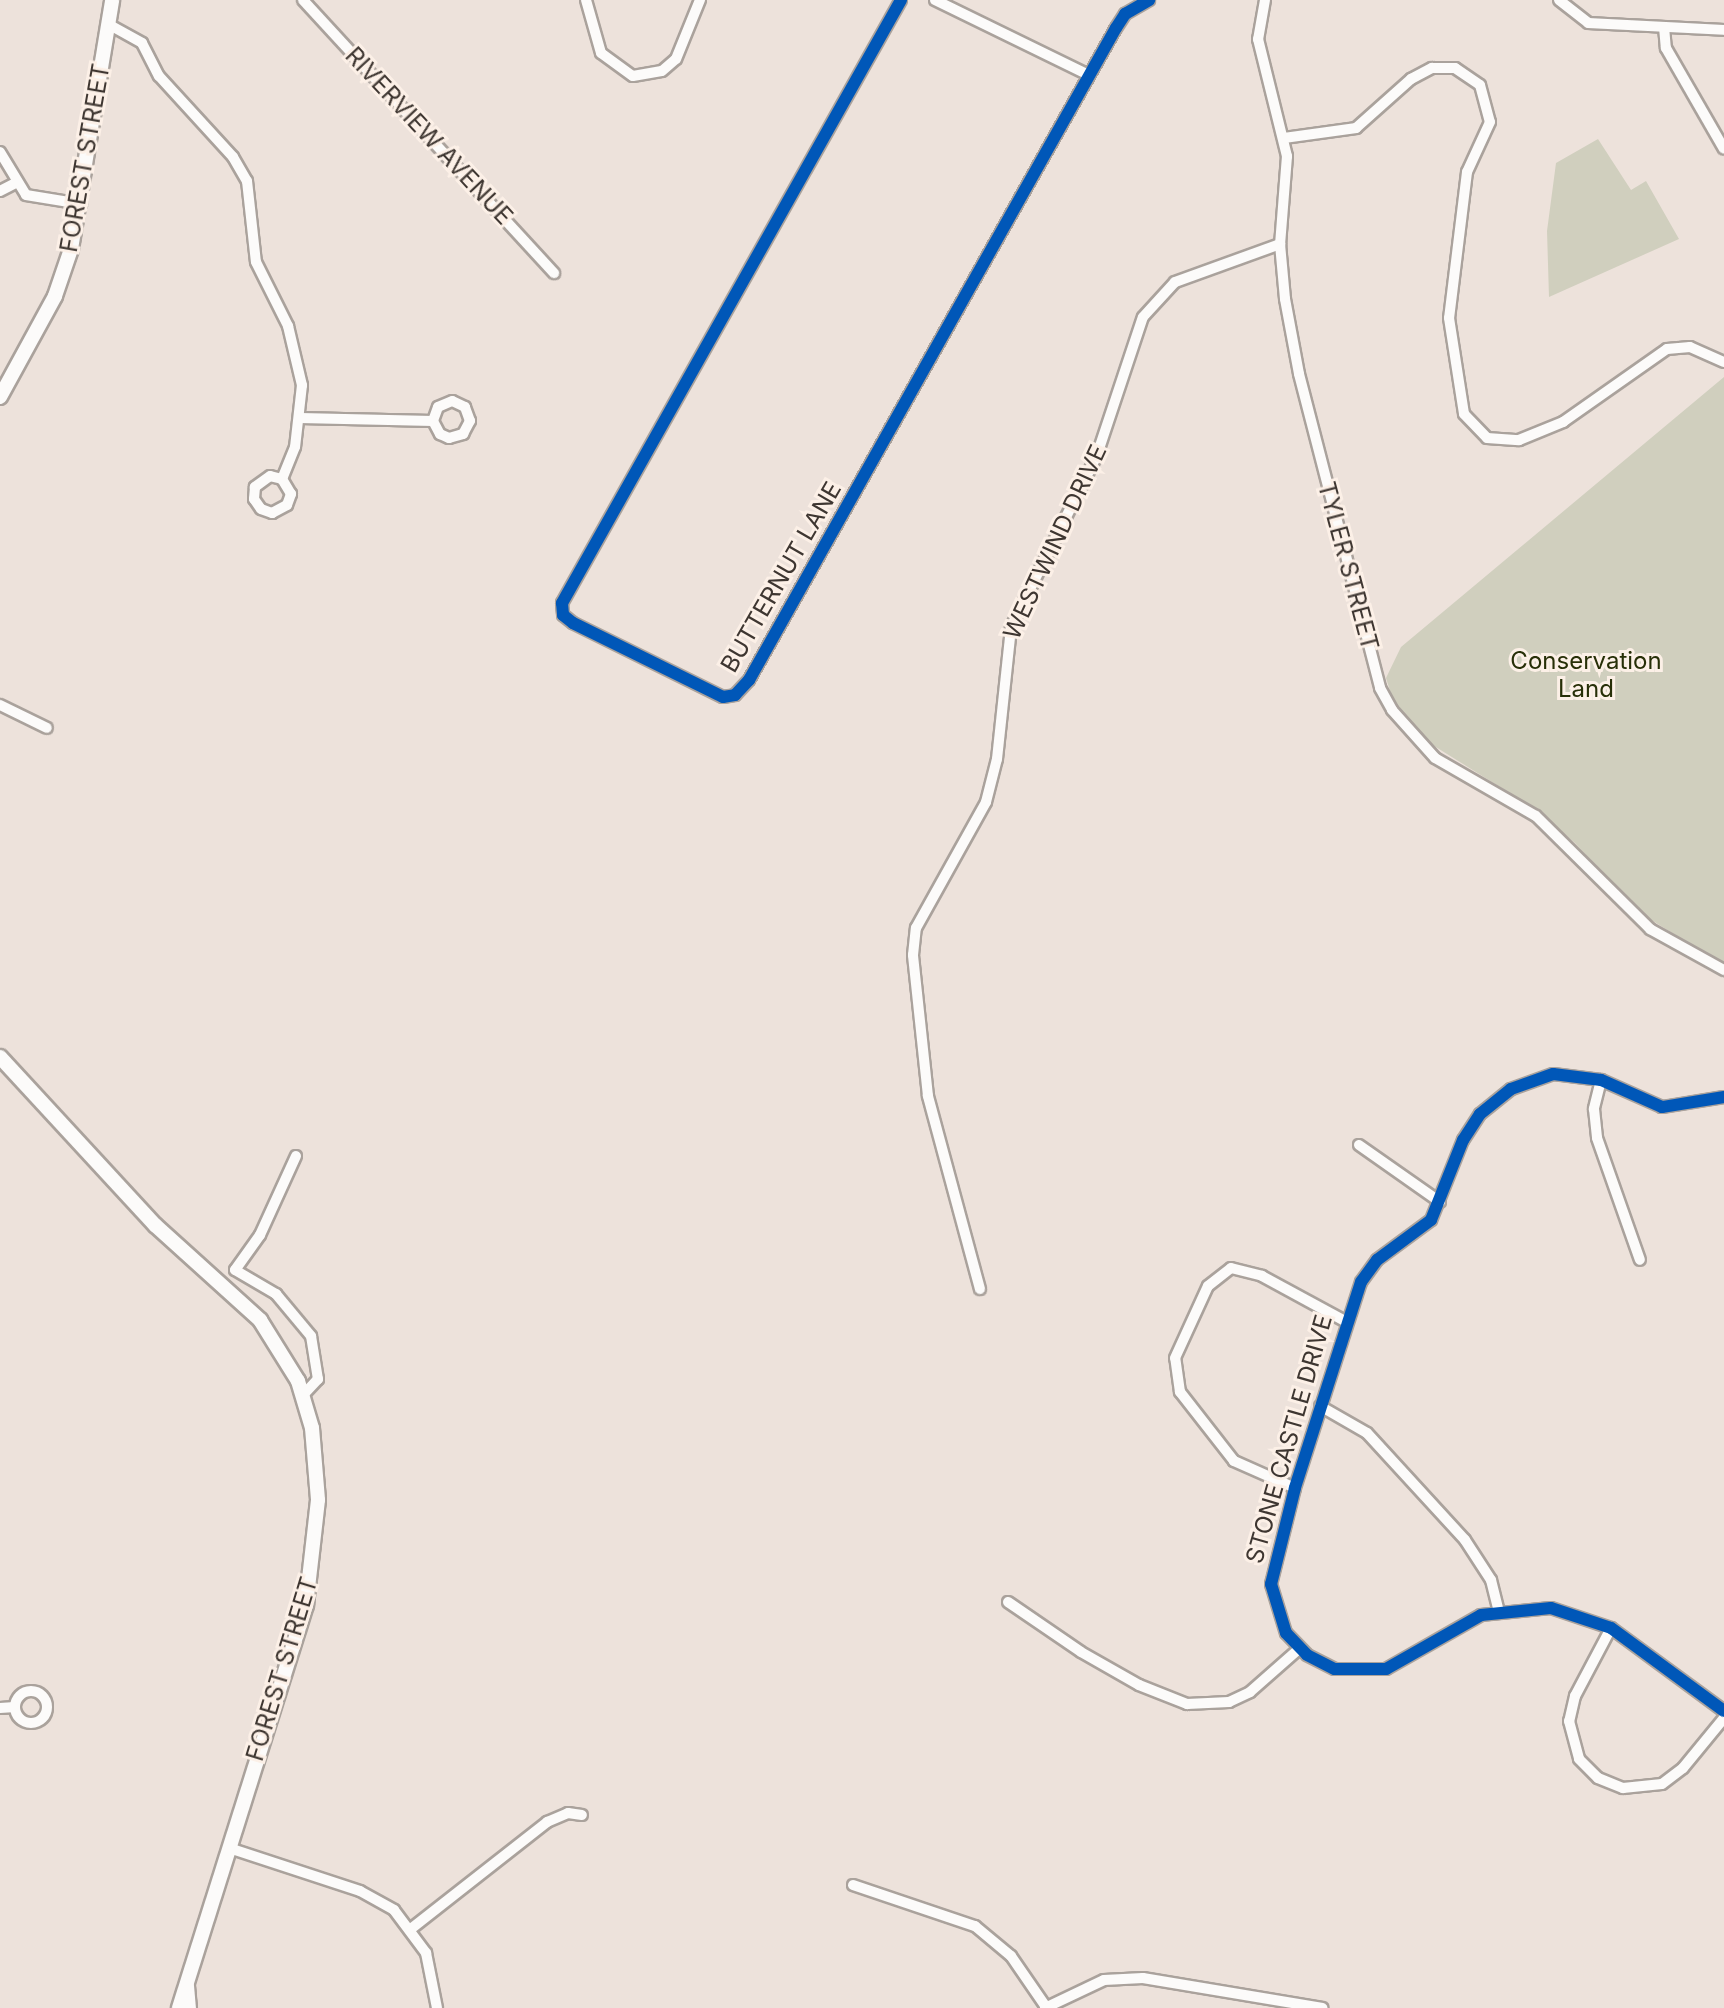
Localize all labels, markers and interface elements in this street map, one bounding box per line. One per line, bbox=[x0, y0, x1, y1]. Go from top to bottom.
street label: RIVERVIEW AVENUE bbox=[339, 41, 519, 231]
street label: FOREST STREET bbox=[54, 62, 116, 254]
street label: WESTWIND DRIVE bbox=[997, 440, 1113, 644]
street label: BUTTERNUT LANE bbox=[715, 477, 847, 677]
street label: TYLER STREET bbox=[1312, 479, 1384, 653]
park label: Conservation Land bbox=[1510, 647, 1662, 703]
street label: STONE CASTLE DRIVE bbox=[1240, 1311, 1338, 1567]
street label: FOREST STREET bbox=[240, 1574, 324, 1764]

